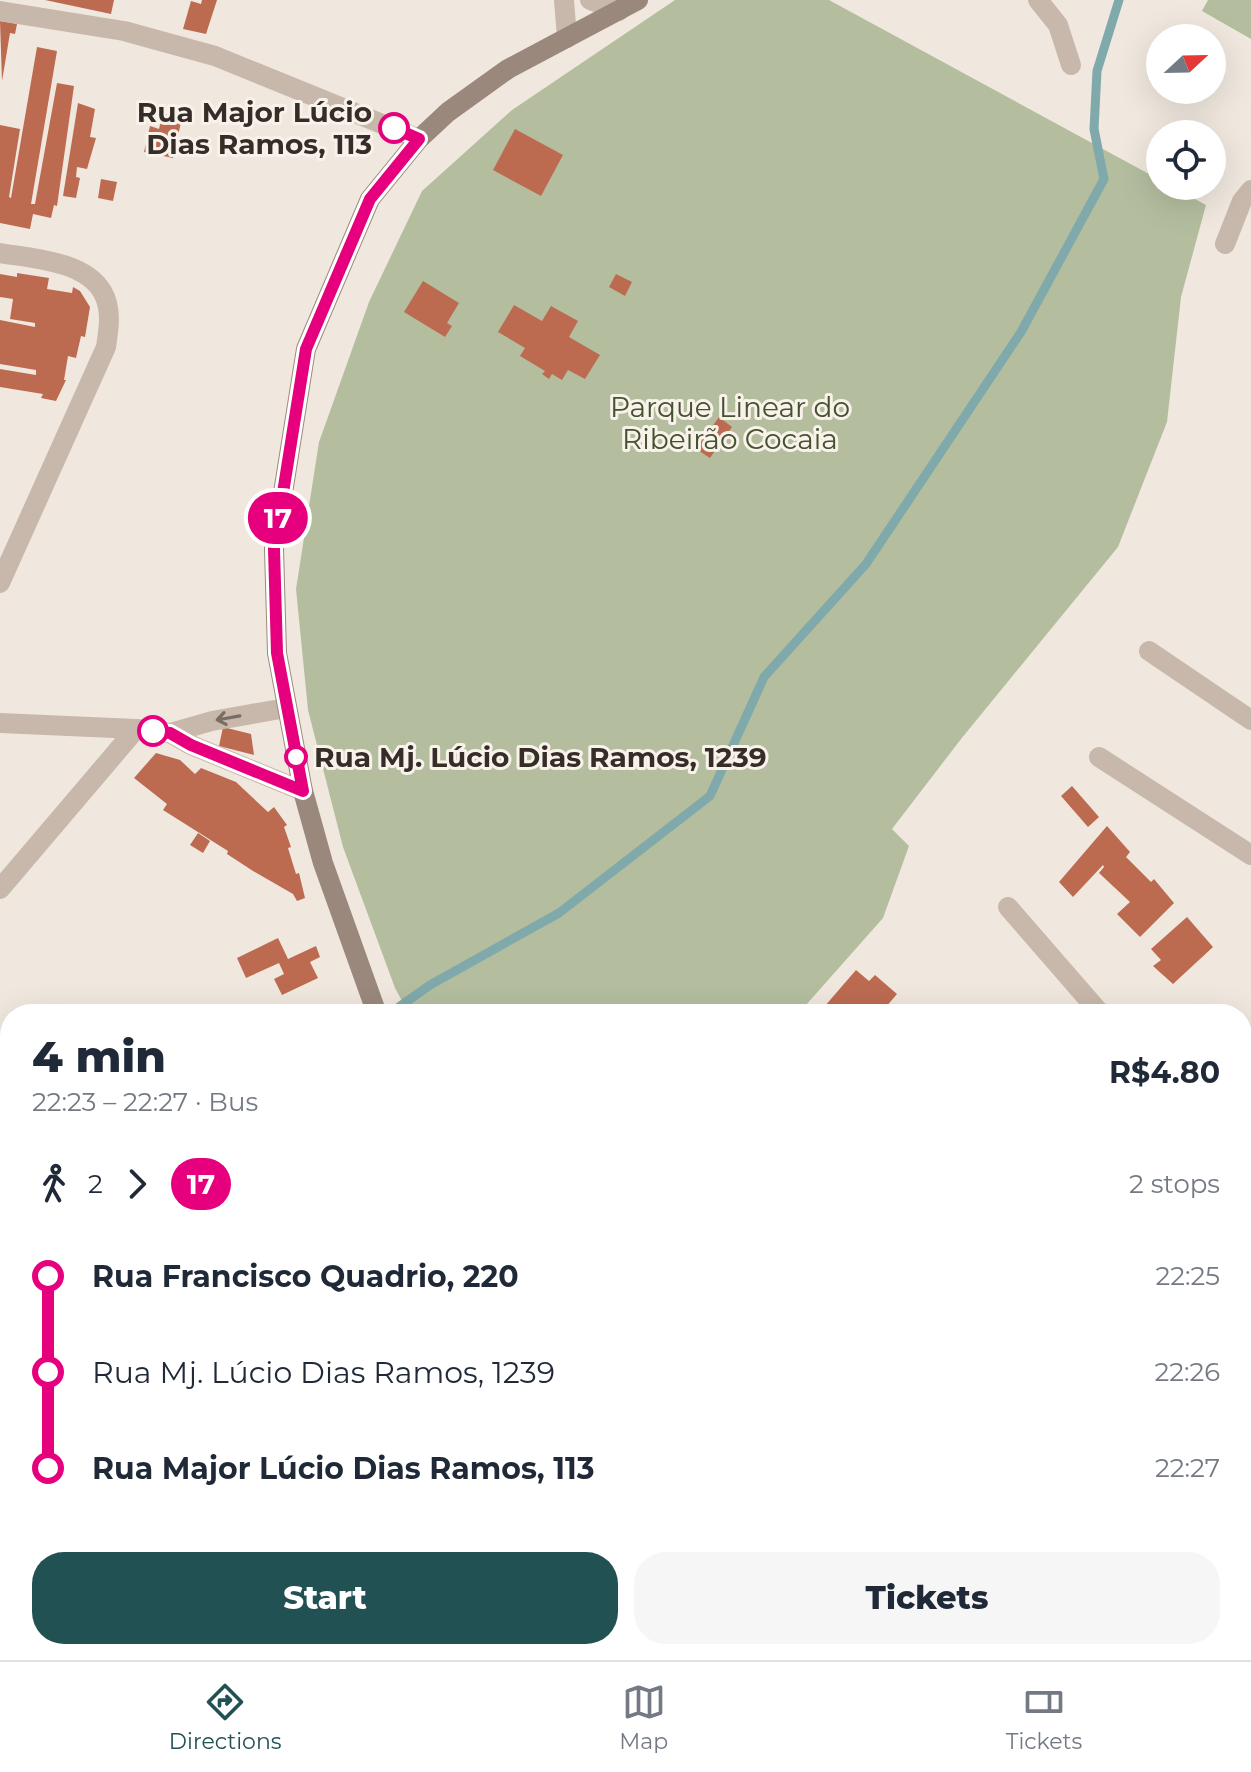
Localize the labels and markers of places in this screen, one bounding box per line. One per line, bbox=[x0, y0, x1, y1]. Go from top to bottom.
place label: Rua Major Lúcio Dias Ramos, 113 bbox=[137, 95, 372, 161]
marker: Rua Major Lúcio Dias Ramos, 113 bbox=[379, 113, 409, 143]
unlabelled marker bbox=[138, 716, 168, 746]
place label: Rua Mj. Lúcio Dias Ramos, 1239 bbox=[314, 740, 767, 774]
marker: Rua Mj. Lúcio Dias Ramos, 1239 bbox=[285, 746, 307, 768]

